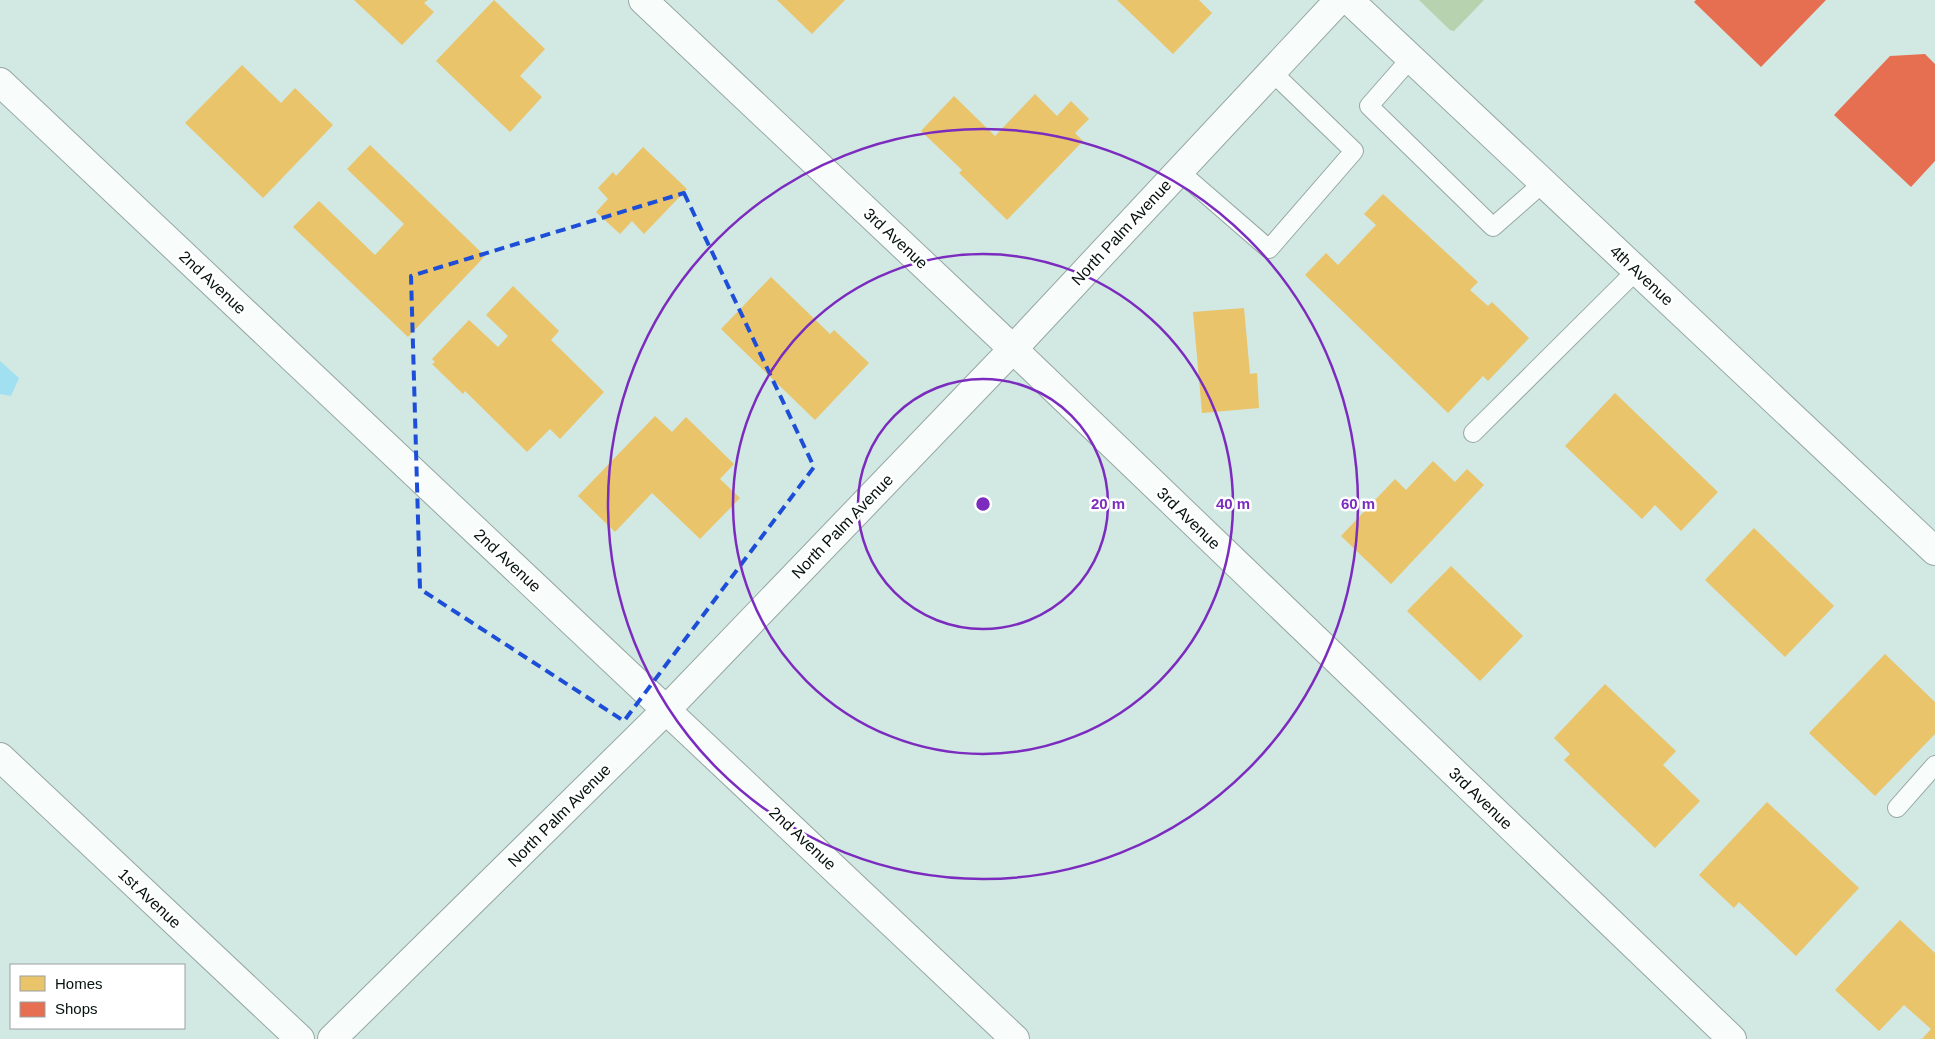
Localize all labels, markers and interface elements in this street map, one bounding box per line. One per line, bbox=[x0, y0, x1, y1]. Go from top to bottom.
street label: North Palm Avenue bbox=[1068, 176, 1175, 288]
street label: 3rd Avenue bbox=[860, 205, 931, 272]
street label: 4th Avenue bbox=[1607, 242, 1677, 309]
street label: 2nd Avenue bbox=[176, 247, 249, 317]
street label: North Palm Avenue bbox=[788, 471, 896, 582]
street label: 3rd Avenue bbox=[1154, 484, 1224, 553]
centre of rings bbox=[974, 495, 992, 513]
text: 20 m bbox=[1091, 495, 1125, 512]
text: 40 m bbox=[1216, 495, 1250, 512]
text: 60 m bbox=[1341, 495, 1375, 512]
street label: 2nd Avenue bbox=[471, 525, 544, 595]
street label: North Palm Avenue bbox=[505, 761, 614, 870]
street label: 3rd Avenue bbox=[1446, 764, 1516, 833]
street label: 2nd Avenue bbox=[766, 803, 839, 873]
street label: 1st Avenue bbox=[115, 865, 184, 932]
legend bbox=[10, 964, 185, 1029]
text: Homes bbox=[55, 975, 103, 992]
text: Shops bbox=[55, 1000, 98, 1017]

